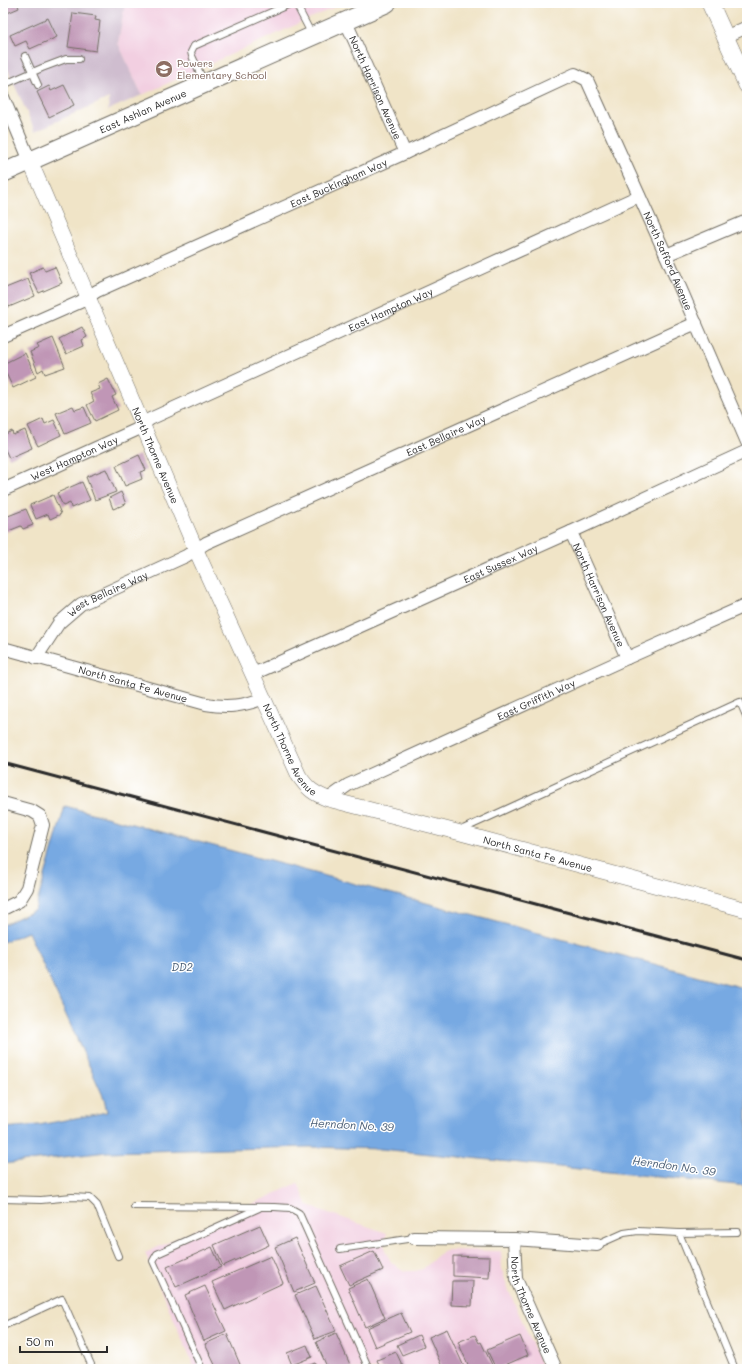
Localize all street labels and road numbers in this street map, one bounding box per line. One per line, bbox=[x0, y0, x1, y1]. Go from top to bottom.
street label: North Harrison Avenue bbox=[346, 34, 405, 142]
street label: East Ashlan Avenue bbox=[97, 86, 189, 137]
street label: East Buckingham Way bbox=[288, 155, 389, 211]
street label: North Safford Avenue bbox=[640, 209, 696, 312]
street label: East Hampton Way bbox=[346, 284, 435, 335]
street label: North Thorne Avenue bbox=[129, 405, 182, 506]
street label: East Bellaire Way bbox=[404, 411, 488, 459]
street label: West Hampton Way bbox=[28, 432, 120, 484]
street label: East Sussex Way bbox=[461, 541, 540, 586]
street label: North Harrison Avenue bbox=[570, 541, 628, 649]
street label: West Bellaire Way bbox=[64, 567, 150, 620]
street label: North Santa Fe Avenue bbox=[77, 662, 189, 706]
street label: East Griffith Way bbox=[495, 676, 577, 723]
street label: North Thorne Avenue bbox=[260, 701, 320, 799]
street label: North Santa Fe Avenue bbox=[482, 832, 594, 875]
street label: North Thorne Avenue bbox=[508, 1256, 555, 1356]

